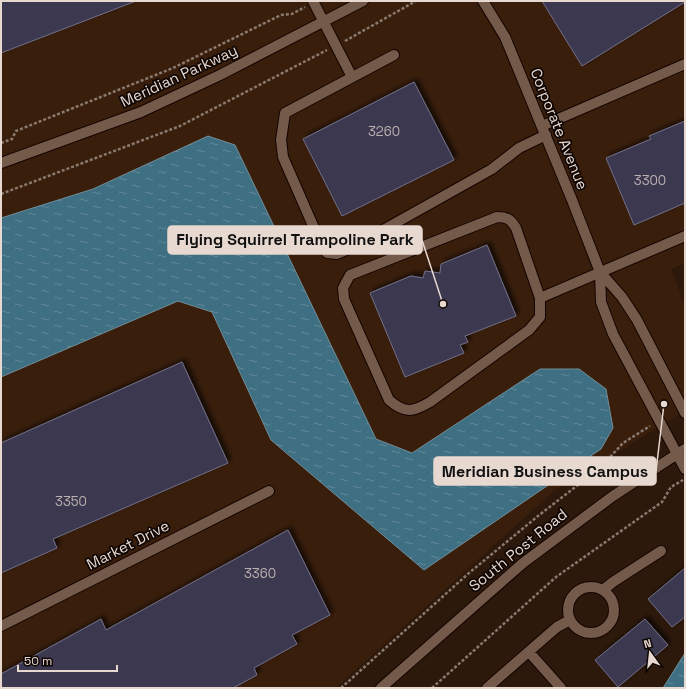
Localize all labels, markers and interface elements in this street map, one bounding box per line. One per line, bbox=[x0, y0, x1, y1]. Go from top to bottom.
street label: Meridian Parkway bbox=[117, 40, 240, 111]
street label: Corporate Avenue bbox=[526, 65, 593, 192]
house number: 3260 bbox=[368, 123, 400, 140]
house number: 3300 bbox=[634, 172, 666, 189]
callout: Flying Squirrel Trampoline Park bbox=[168, 226, 422, 254]
text: Flying Squirrel Trampoline Park bbox=[176, 229, 414, 250]
callout: Meridian Business Campus bbox=[434, 457, 656, 485]
text: Meridian Business Campus bbox=[442, 461, 648, 482]
house number: 3350 bbox=[55, 493, 87, 510]
street label: South Post Road bbox=[465, 504, 571, 595]
street label: Market Drive bbox=[83, 516, 172, 573]
house number: 3360 bbox=[244, 565, 276, 582]
north arrow bbox=[630, 633, 670, 673]
text: N bbox=[642, 636, 653, 651]
scale bar bbox=[18, 647, 117, 673]
text: 50 m bbox=[24, 653, 52, 669]

